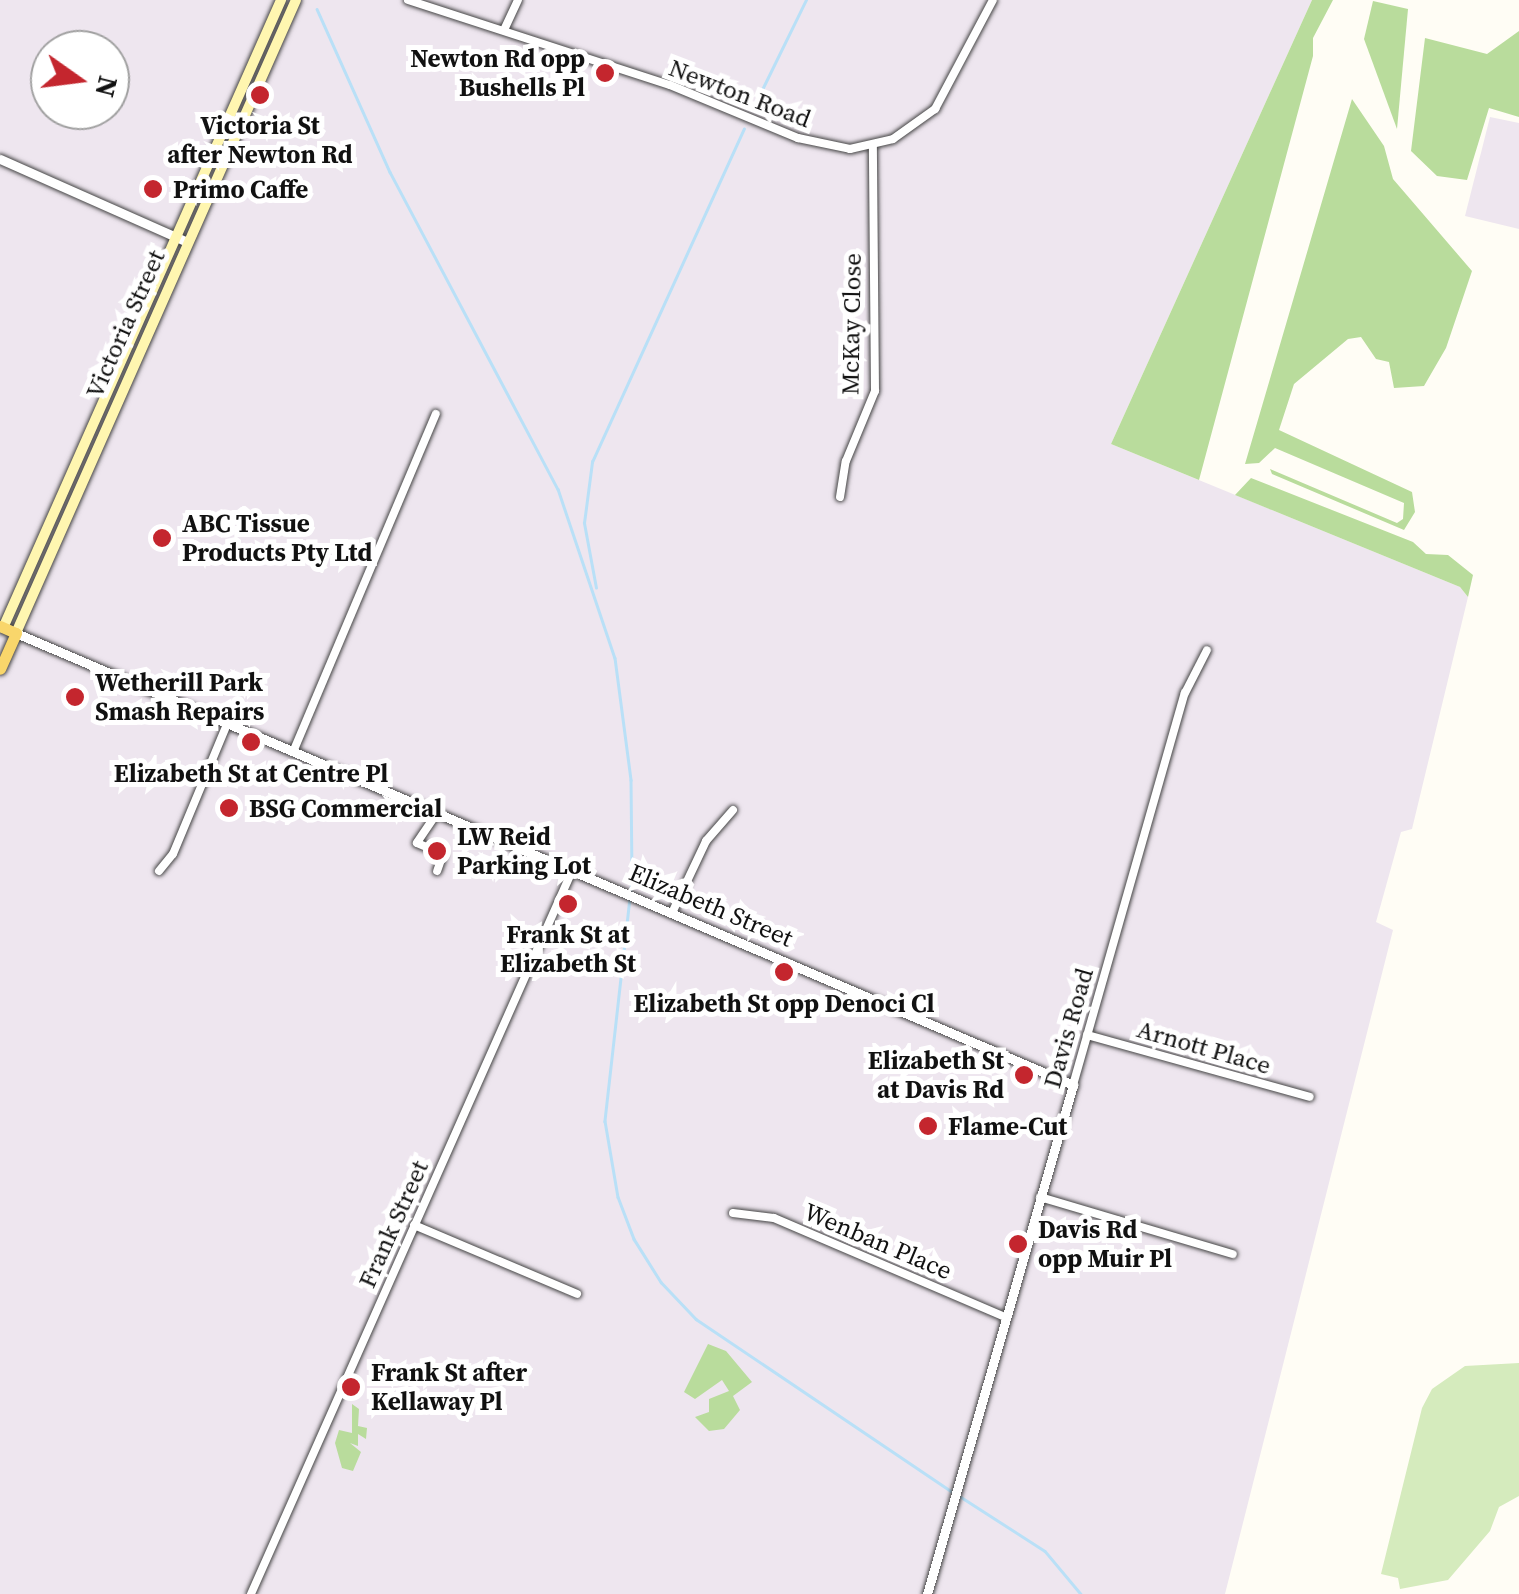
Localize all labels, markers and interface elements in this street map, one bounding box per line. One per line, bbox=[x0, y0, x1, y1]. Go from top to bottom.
north arrow bbox=[30, 30, 130, 130]
place label: Newton Rd opp Bushells Pl bbox=[410, 44, 585, 103]
street label: Newton Road bbox=[665, 52, 815, 134]
marker: Newton Rd opp Bushells Pl bbox=[594, 62, 616, 84]
text: N bbox=[86, 72, 128, 101]
marker: Victoria St after Newton Rd bbox=[249, 84, 271, 106]
place label: Victoria St after Newton Rd bbox=[167, 111, 353, 170]
place label: Primo Caffe bbox=[173, 174, 308, 204]
marker: Primo Caffe bbox=[142, 178, 164, 200]
street label: Victoria Street bbox=[79, 245, 171, 403]
street label: McKay Close bbox=[835, 253, 867, 395]
place label: ABC Tissue Products Pty Ltd bbox=[182, 509, 372, 568]
marker: ABC Tissue Products Pty Ltd bbox=[151, 527, 173, 549]
place label: Wetherill Park Smash Repairs bbox=[95, 668, 264, 727]
marker: Wetherill Park Smash Repairs bbox=[64, 686, 86, 708]
marker: Elizabeth St at Centre Pl bbox=[240, 731, 262, 753]
place label: Elizabeth St at Centre Pl bbox=[114, 758, 388, 788]
place label: BSG Commercial bbox=[249, 793, 442, 823]
marker: BSG Commercial bbox=[218, 797, 240, 819]
place label: LW Reid Parking Lot bbox=[457, 822, 591, 881]
marker: LW Reid Parking Lot bbox=[426, 840, 448, 862]
street label: Elizabeth Street bbox=[625, 857, 797, 953]
marker: Frank St at Elizabeth St bbox=[557, 893, 579, 915]
place label: Frank St at Elizabeth St bbox=[500, 920, 636, 979]
marker: Elizabeth St opp Denoci Cl bbox=[773, 961, 795, 983]
street label: Davis Road bbox=[1037, 965, 1099, 1091]
place label: Elizabeth St opp Denoci Cl bbox=[633, 988, 935, 1018]
street label: Arnott Place bbox=[1134, 1014, 1274, 1080]
place label: Elizabeth St at Davis Rd bbox=[868, 1046, 1004, 1105]
marker: Elizabeth St at Davis Rd bbox=[1013, 1064, 1035, 1086]
place label: Flame-Cut bbox=[948, 1111, 1067, 1141]
marker: Flame-Cut bbox=[917, 1115, 939, 1137]
street label: Frank Street bbox=[352, 1156, 434, 1292]
street label: Wenban Place bbox=[800, 1196, 956, 1286]
place label: Davis Rd opp Muir Pl bbox=[1038, 1215, 1172, 1274]
marker: Davis Rd opp Muir Pl bbox=[1007, 1233, 1029, 1255]
place label: Frank St after Kellaway Pl bbox=[371, 1358, 527, 1417]
marker: Frank St after Kellaway Pl bbox=[340, 1376, 362, 1398]

